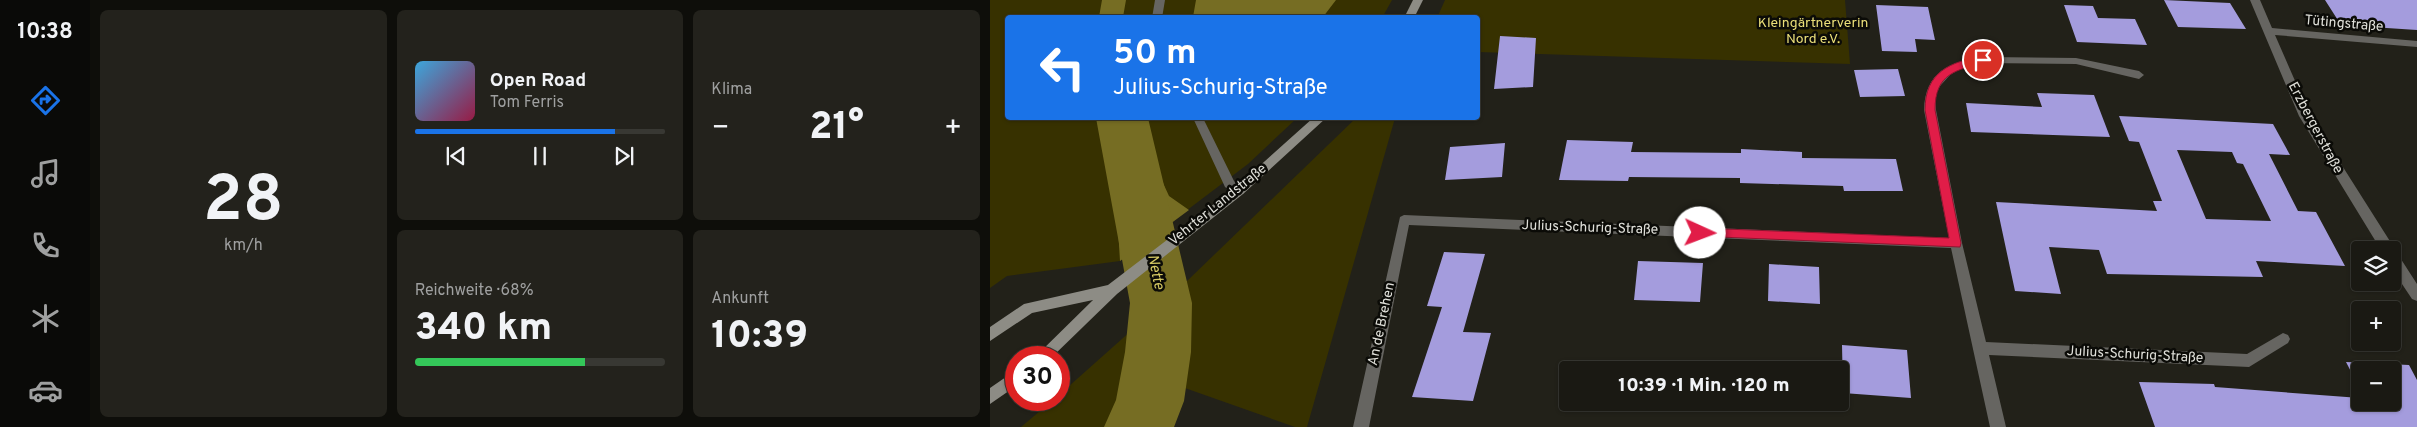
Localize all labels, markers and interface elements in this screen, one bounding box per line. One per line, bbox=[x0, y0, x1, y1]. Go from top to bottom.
street label: Tütingstraße bbox=[2304, 12, 2384, 36]
park label: Kleingärtnerverin Nord e.V. bbox=[1758, 15, 1868, 48]
text: 10:38 bbox=[17, 19, 73, 46]
text: 50 m bbox=[1113, 32, 1197, 76]
icon: left bbox=[1030, 35, 1095, 100]
pin bbox=[1962, 39, 2004, 81]
icon: arrive bbox=[1969, 46, 1997, 74]
text: Open Road bbox=[490, 69, 586, 93]
text: Julius-Schurig-Straße bbox=[1113, 75, 1328, 102]
street label: Erzbergerstraße bbox=[2284, 79, 2346, 177]
text: Klima bbox=[711, 80, 752, 100]
icon: directions bbox=[28, 83, 63, 118]
text: Tom Ferris bbox=[490, 93, 564, 113]
text: 21° bbox=[809, 104, 864, 153]
text: − bbox=[711, 111, 729, 147]
text: + bbox=[944, 111, 962, 147]
icon: previous bbox=[442, 142, 470, 170]
icon: pause bbox=[526, 142, 554, 170]
icon: next bbox=[610, 142, 638, 170]
icon: music bbox=[28, 156, 63, 191]
street label: Vehrter Landstraße bbox=[1166, 160, 1270, 250]
text: 28 bbox=[203, 162, 284, 244]
position arrow bbox=[1673, 206, 1725, 258]
street label: Julius-Schurig-Straße bbox=[1521, 217, 1659, 239]
icon: phone bbox=[28, 228, 63, 263]
text: km/h bbox=[224, 236, 263, 256]
map controls bbox=[2351, 241, 2401, 411]
button: layers bbox=[2351, 241, 2401, 291]
water label: Nette bbox=[1142, 253, 1168, 292]
text: Reichweite · 68% bbox=[415, 281, 534, 301]
street label: An de Brehen bbox=[1365, 281, 1399, 367]
text: Ankunft bbox=[711, 289, 769, 309]
icon: climate bbox=[28, 301, 63, 336]
button: + bbox=[2351, 301, 2401, 351]
text: 340 km bbox=[415, 305, 552, 354]
text: 10:39 bbox=[711, 313, 808, 362]
street label: Julius-Schurig-Straße bbox=[2066, 343, 2204, 367]
speed limit sign: 30 bbox=[1005, 346, 1070, 411]
button: − bbox=[2351, 361, 2401, 411]
icon: car bbox=[28, 373, 63, 408]
text: 10:39 · 1 Min. · 120 m bbox=[1618, 374, 1790, 398]

